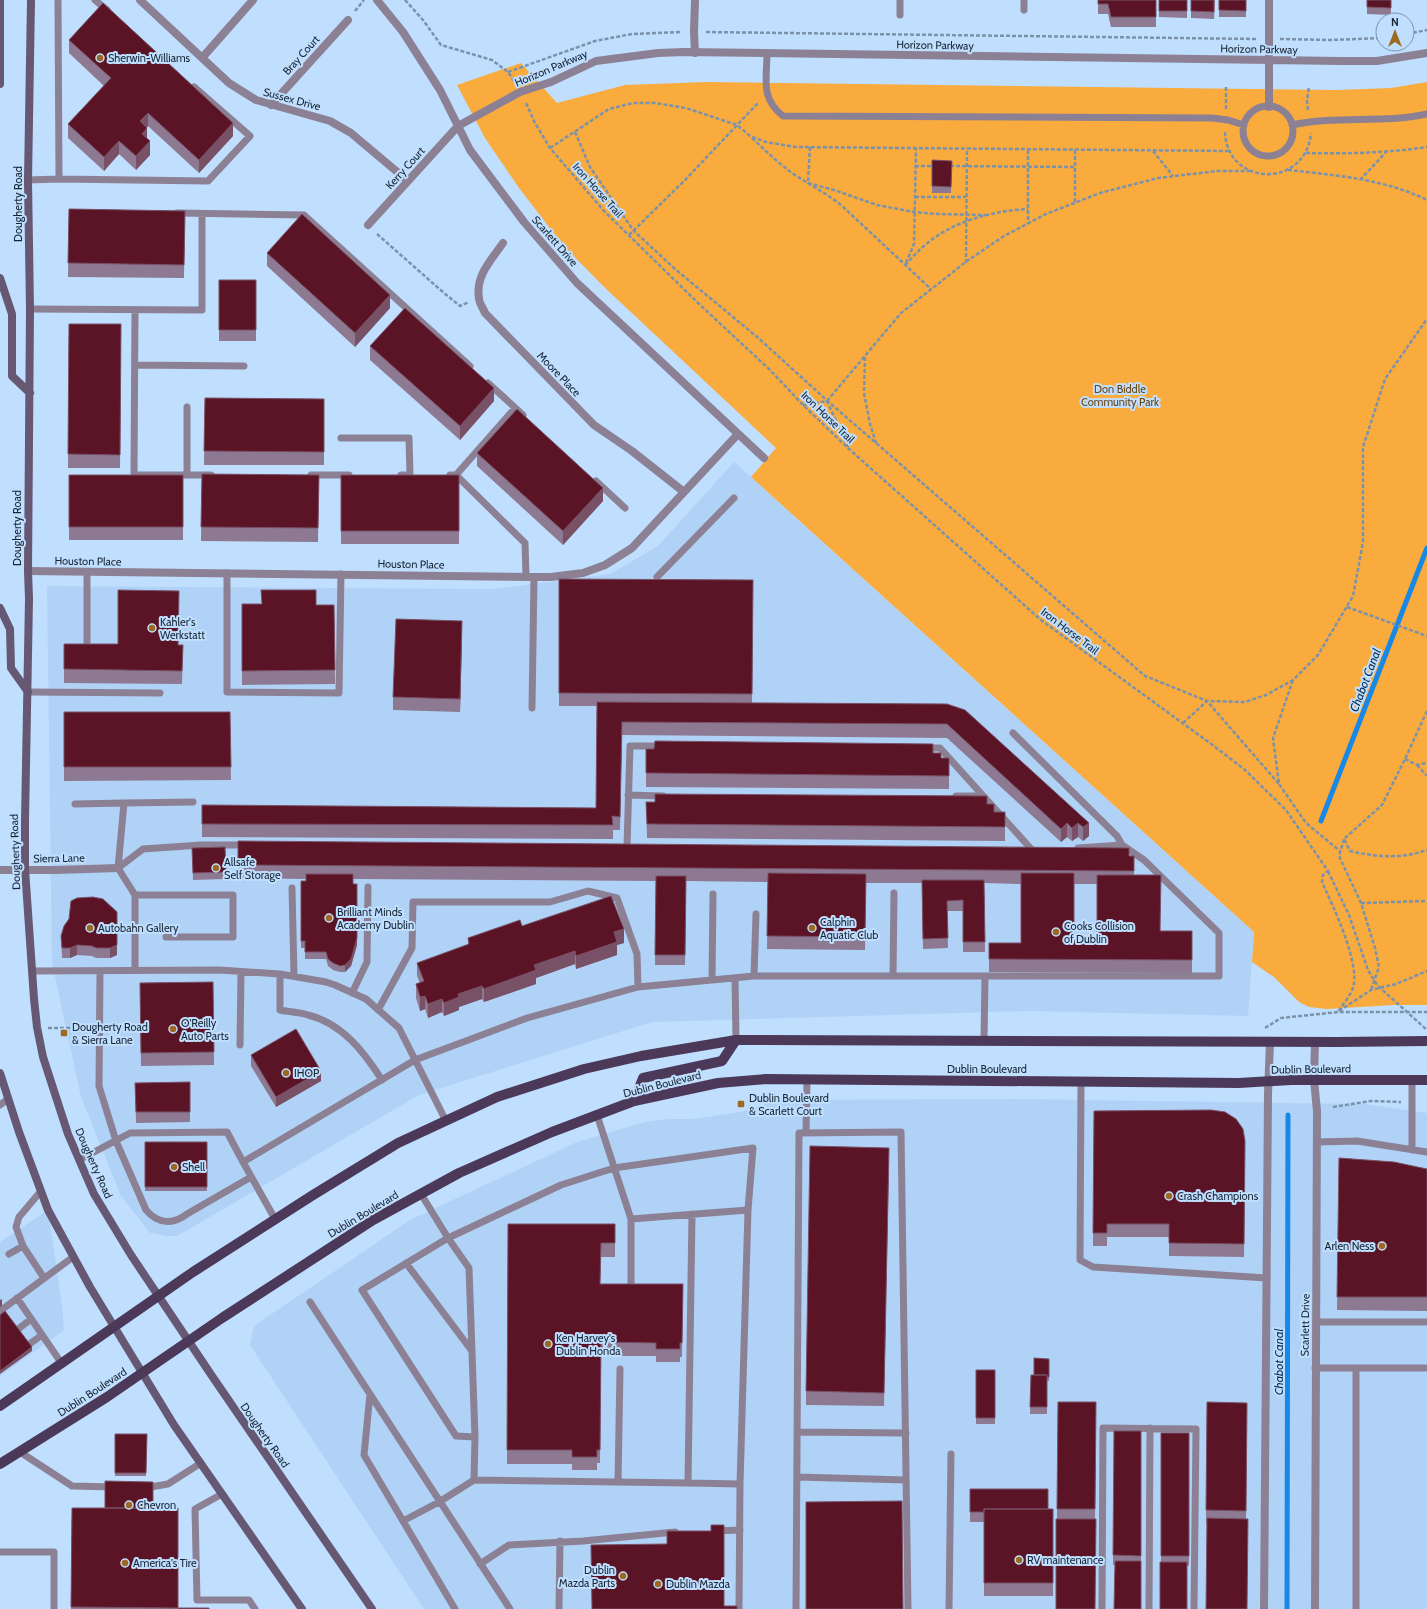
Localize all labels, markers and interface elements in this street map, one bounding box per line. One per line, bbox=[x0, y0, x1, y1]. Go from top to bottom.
north arrow bbox=[1375, 12, 1415, 52]
text: N bbox=[1391, 15, 1399, 29]
street label: Bray Court bbox=[280, 32, 323, 78]
street label: Horizon Parkway bbox=[896, 37, 974, 53]
street label: Horizon Parkway bbox=[1220, 41, 1298, 57]
street label: Horizon Parkway bbox=[513, 46, 590, 90]
place label: Sherwin-Williams bbox=[108, 51, 191, 65]
marker: Sherwin-Williams bbox=[95, 53, 105, 63]
street label: Sussex Drive bbox=[262, 85, 323, 114]
street label: Kerry Court bbox=[382, 144, 428, 192]
street label: Iron Horse Trail bbox=[570, 160, 627, 221]
street label: Dougherty Road bbox=[11, 166, 25, 242]
street label: Scarlett Drive bbox=[529, 213, 581, 270]
street label: Moore Place bbox=[534, 349, 584, 400]
park label: Don Biddle Community Park bbox=[1081, 382, 1159, 409]
street label: Iron Horse Trail bbox=[798, 388, 858, 446]
street label: Dougherty Road bbox=[10, 490, 24, 566]
street label: Houston Place bbox=[54, 553, 122, 569]
street label: Houston Place bbox=[377, 556, 445, 572]
street label: Iron Horse Trail bbox=[1038, 605, 1102, 658]
place label: Kahler's Werkstatt bbox=[160, 615, 205, 642]
marker: Kahler's Werkstatt bbox=[147, 623, 157, 633]
water label: Chabot Canal bbox=[1346, 646, 1384, 714]
street label: Dougherty Road bbox=[7, 814, 23, 890]
street label: Sierra Lane bbox=[33, 851, 85, 865]
place label: Allsafe Self Storage bbox=[224, 855, 281, 882]
marker: Allsafe Self Storage bbox=[211, 863, 221, 873]
place label: Brilliant Minds Academy Dublin bbox=[337, 905, 414, 932]
marker: Brilliant Minds Academy Dublin bbox=[324, 913, 334, 923]
place label: Calphin Aquatic Club bbox=[820, 915, 878, 942]
place label: Cooks Collision of Dublin bbox=[1064, 919, 1134, 946]
place label: Autobahn Gallery bbox=[98, 921, 179, 935]
marker: Autobahn Gallery bbox=[85, 923, 95, 933]
marker: Calphin Aquatic Club bbox=[807, 923, 817, 933]
marker: Cooks Collision of Dublin bbox=[1051, 927, 1061, 937]
place label: O'Reilly Auto Parts bbox=[181, 1016, 229, 1043]
place label: Dougherty Road & Sierra Lane bbox=[72, 1020, 148, 1047]
marker: O'Reilly Auto Parts bbox=[168, 1024, 178, 1034]
marker: Dougherty Road & Sierra Lane bbox=[59, 1028, 69, 1038]
street label: Dublin Boulevard bbox=[1271, 1061, 1351, 1077]
street label: Dublin Boulevard bbox=[947, 1062, 1027, 1076]
place label: IHOP bbox=[294, 1066, 320, 1080]
marker: IHOP bbox=[281, 1068, 291, 1078]
street label: Dublin Boulevard bbox=[622, 1068, 702, 1100]
place label: Dublin Boulevard & Scarlett Court bbox=[749, 1091, 829, 1118]
marker: Dublin Boulevard & Scarlett Court bbox=[736, 1099, 746, 1109]
street label: Dougherty Road bbox=[72, 1125, 116, 1201]
place label: Shell bbox=[182, 1160, 206, 1174]
marker: Shell bbox=[169, 1162, 179, 1172]
street label: Dublin Boulevard bbox=[325, 1187, 401, 1241]
place label: Crash Champions bbox=[1177, 1189, 1259, 1203]
marker: Crash Champions bbox=[1164, 1191, 1174, 1201]
place label: Arlen Ness bbox=[1325, 1239, 1374, 1253]
marker: Arlen Ness bbox=[1377, 1241, 1387, 1251]
street label: Scarlett Drive bbox=[1297, 1293, 1313, 1357]
water label: Chabot Canal bbox=[1271, 1329, 1286, 1395]
place label: Ken Harvey's Dublin Honda bbox=[556, 1331, 621, 1358]
marker: Ken Harvey's Dublin Honda bbox=[543, 1339, 553, 1349]
street label: Dublin Boulevard bbox=[55, 1364, 129, 1420]
street label: Dougherty Road bbox=[238, 1400, 292, 1470]
place label: Chevron bbox=[137, 1498, 176, 1512]
marker: Chevron bbox=[124, 1500, 134, 1510]
place label: RV maintenance bbox=[1027, 1553, 1104, 1567]
marker: RV maintenance bbox=[1014, 1555, 1024, 1565]
place label: America's Tire bbox=[133, 1556, 197, 1570]
marker: America's Tire bbox=[120, 1558, 130, 1568]
place label: Dublin Mazda Parts bbox=[559, 1563, 615, 1590]
marker: Dublin Mazda Parts bbox=[618, 1571, 628, 1581]
place label: Dublin Mazda bbox=[666, 1577, 731, 1591]
marker: Dublin Mazda bbox=[653, 1579, 663, 1589]

